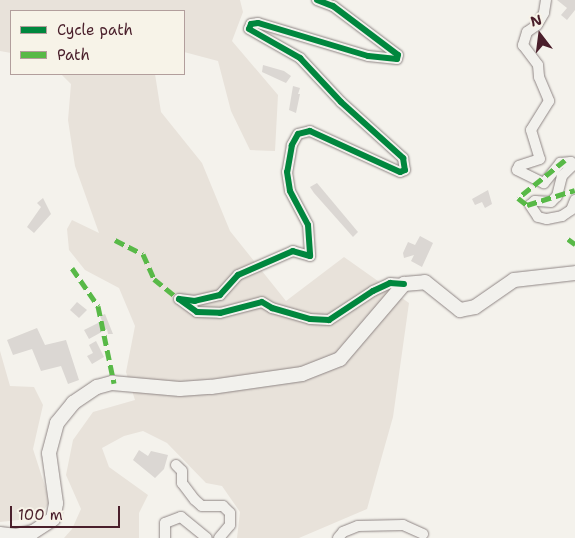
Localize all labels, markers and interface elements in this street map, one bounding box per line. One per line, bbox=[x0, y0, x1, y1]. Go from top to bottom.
legend bbox=[10, 10, 185, 75]
north arrow bbox=[515, 10, 565, 60]
text: N bbox=[528, 10, 544, 31]
text: Cycle path bbox=[57, 20, 133, 40]
text: Path bbox=[57, 45, 90, 65]
scale bar bbox=[12, 496, 122, 528]
text: 100 m bbox=[18, 505, 63, 525]

